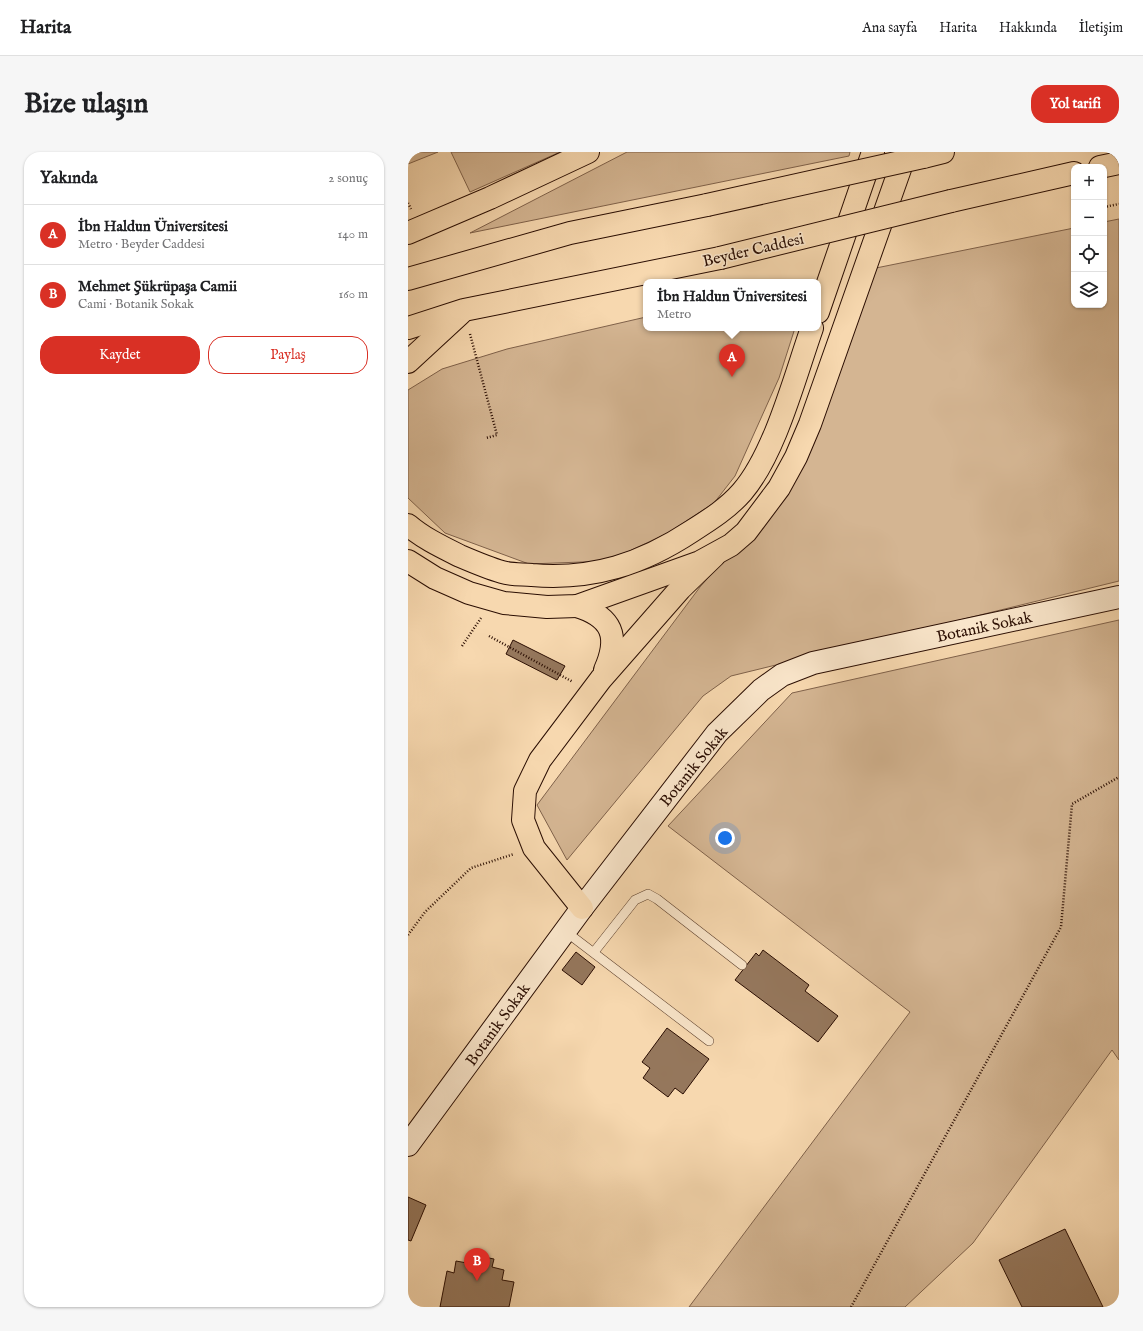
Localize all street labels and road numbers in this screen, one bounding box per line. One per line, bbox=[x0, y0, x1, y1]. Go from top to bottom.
street label: Beyder Caddesi bbox=[701, 230, 806, 272]
street label: Botanik Sokak bbox=[935, 608, 1034, 648]
street label: Botanik Sokak bbox=[656, 723, 733, 811]
street label: Botanik Sokak bbox=[462, 980, 536, 1070]

